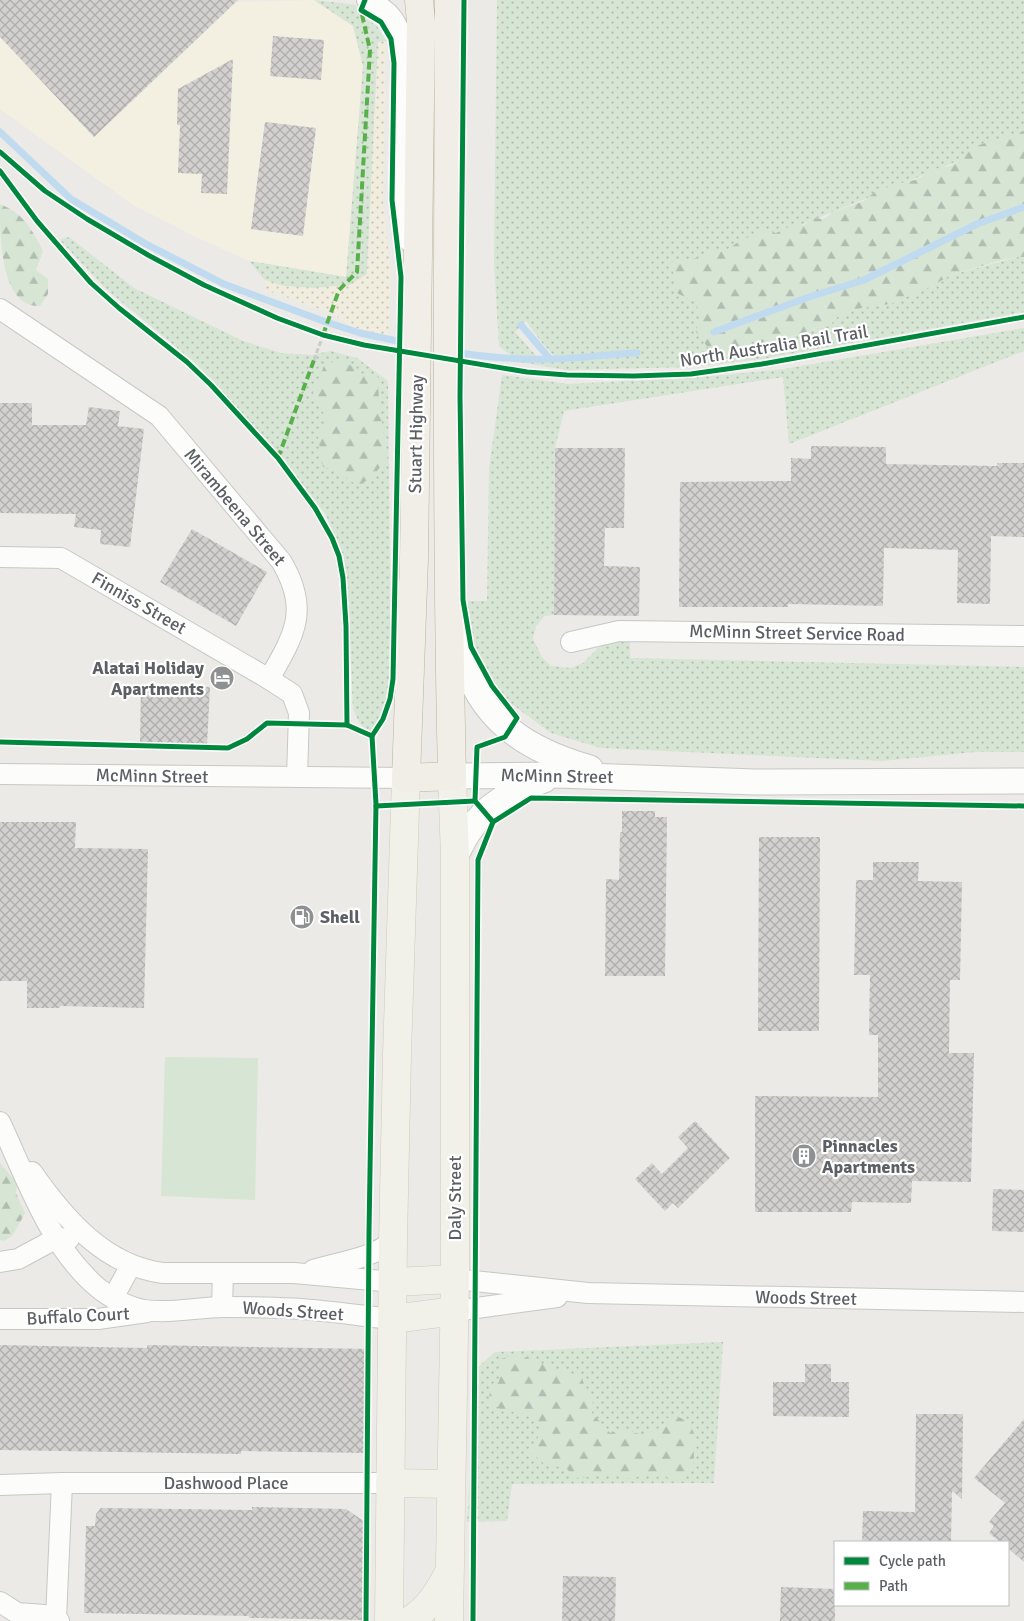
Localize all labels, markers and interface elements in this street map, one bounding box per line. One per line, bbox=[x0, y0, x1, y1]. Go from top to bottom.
street label: North Australia Rail Trail bbox=[678, 320, 870, 372]
street label: Stuart Highway bbox=[404, 374, 428, 494]
street label: Mirambeena Street bbox=[179, 444, 291, 570]
street label: Finniss Street bbox=[88, 567, 190, 639]
street label: McMinn Street Service Road bbox=[689, 620, 905, 646]
place label: Alatai Holiday Apartments bbox=[92, 657, 204, 700]
hotel icon: Alatai Holiday Apartments bbox=[209, 665, 235, 691]
street label: McMinn Street bbox=[95, 764, 209, 788]
street label: McMinn Street bbox=[500, 764, 614, 788]
fuel station icon: Shell bbox=[289, 904, 315, 930]
place label: Shell bbox=[320, 906, 360, 928]
place label: Pinnacles Apartments bbox=[822, 1135, 915, 1178]
building icon: Pinnacles Apartments bbox=[791, 1143, 817, 1169]
street label: Daly Street bbox=[444, 1156, 466, 1240]
street label: Woods Street bbox=[755, 1286, 857, 1310]
street label: Woods Street bbox=[242, 1296, 344, 1326]
street label: Buffalo Court bbox=[26, 1302, 130, 1330]
street label: Dashwood Place bbox=[164, 1472, 288, 1494]
legend bbox=[834, 1541, 1009, 1606]
text: Cycle path bbox=[879, 1552, 946, 1570]
text: Path bbox=[879, 1577, 908, 1595]

